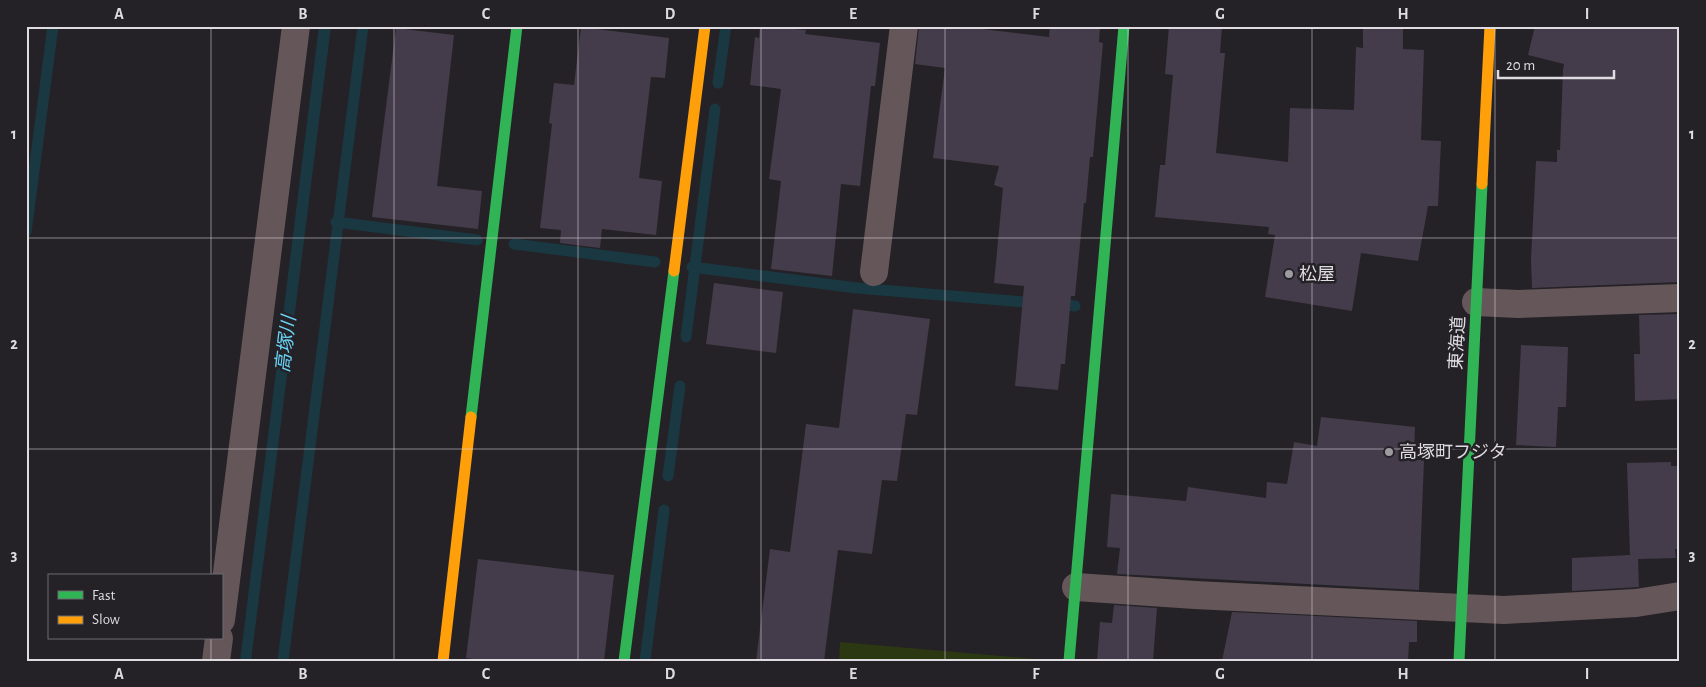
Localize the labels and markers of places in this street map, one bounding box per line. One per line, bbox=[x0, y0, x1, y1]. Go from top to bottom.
place label: 松屋 bbox=[1299, 265, 1335, 284]
marker: 松屋 bbox=[1283, 268, 1295, 280]
place label: 高塚町フジタ bbox=[1399, 443, 1507, 462]
marker: 高塚町フジタ bbox=[1383, 446, 1395, 458]

